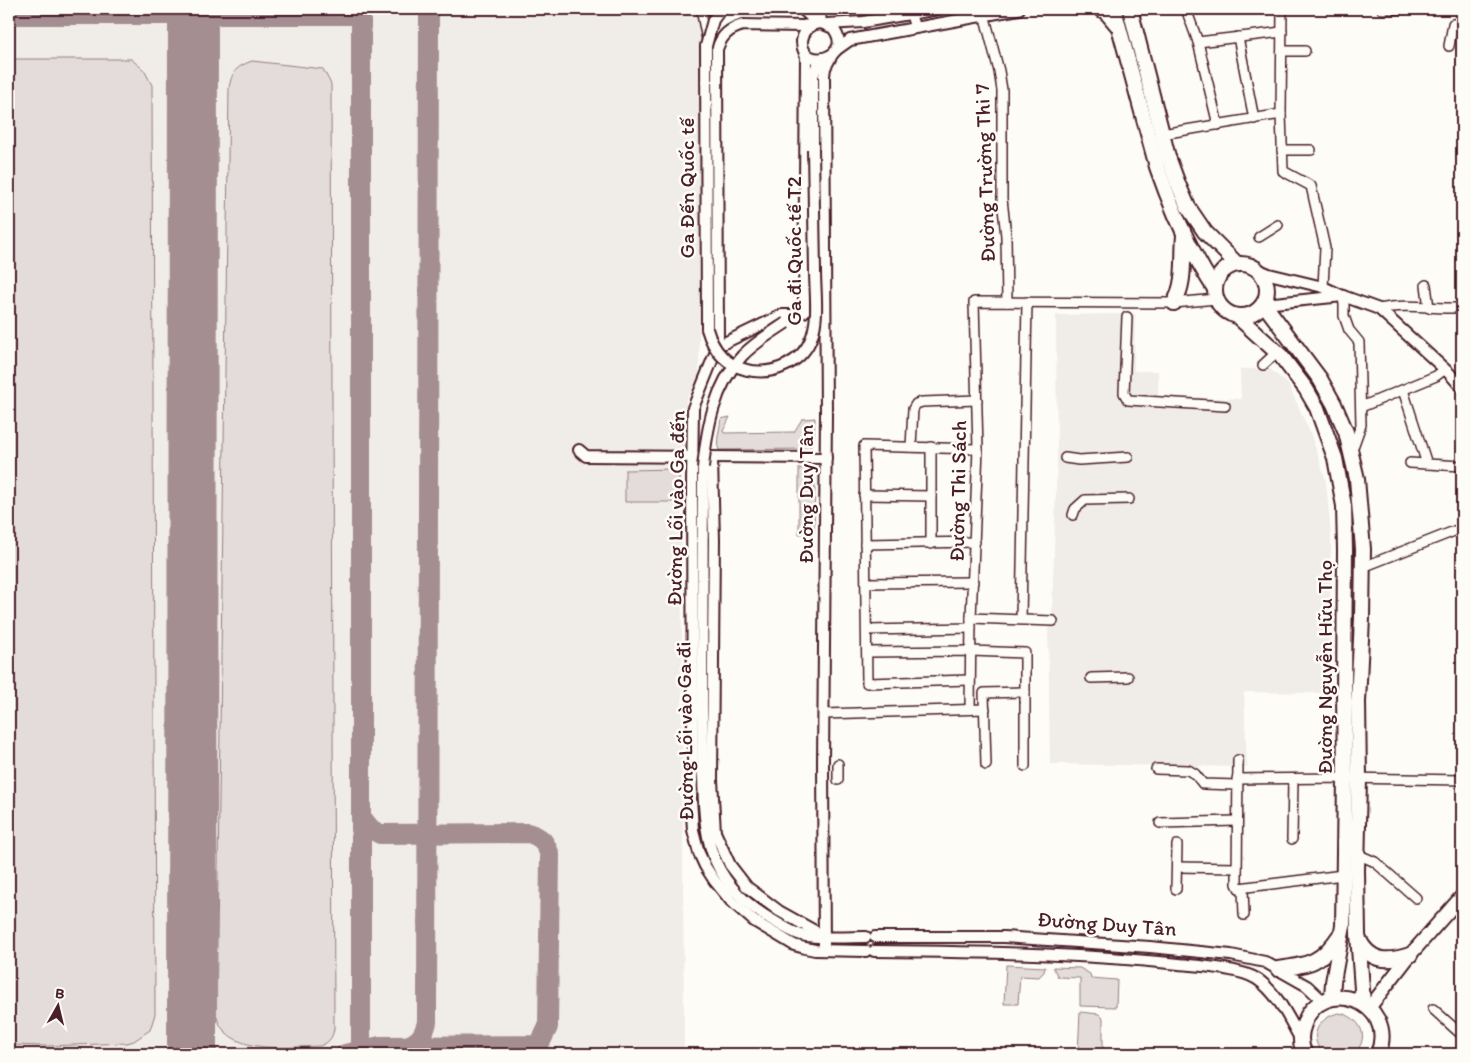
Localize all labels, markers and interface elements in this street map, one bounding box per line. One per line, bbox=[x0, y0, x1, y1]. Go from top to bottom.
street label: Đường Trường Thi 7 bbox=[969, 83, 1000, 263]
street label: Ga Đến Quốc tế bbox=[674, 116, 699, 259]
street label: Ga đi Quốc tế T2 bbox=[781, 176, 806, 326]
street label: Đường Lối vào Ga đến bbox=[661, 410, 690, 606]
street label: Đường Thi Sách bbox=[944, 420, 971, 562]
street label: Đường Duy Tân bbox=[793, 424, 818, 564]
street label: Đường Nguyễn Hữu Thọ bbox=[1312, 560, 1337, 774]
street label: Đường Lối vào Ga đi bbox=[670, 641, 699, 821]
street label: Đường Duy Tân bbox=[1037, 906, 1178, 941]
north arrow bbox=[32, 980, 82, 1030]
text: B bbox=[54, 985, 65, 1003]

